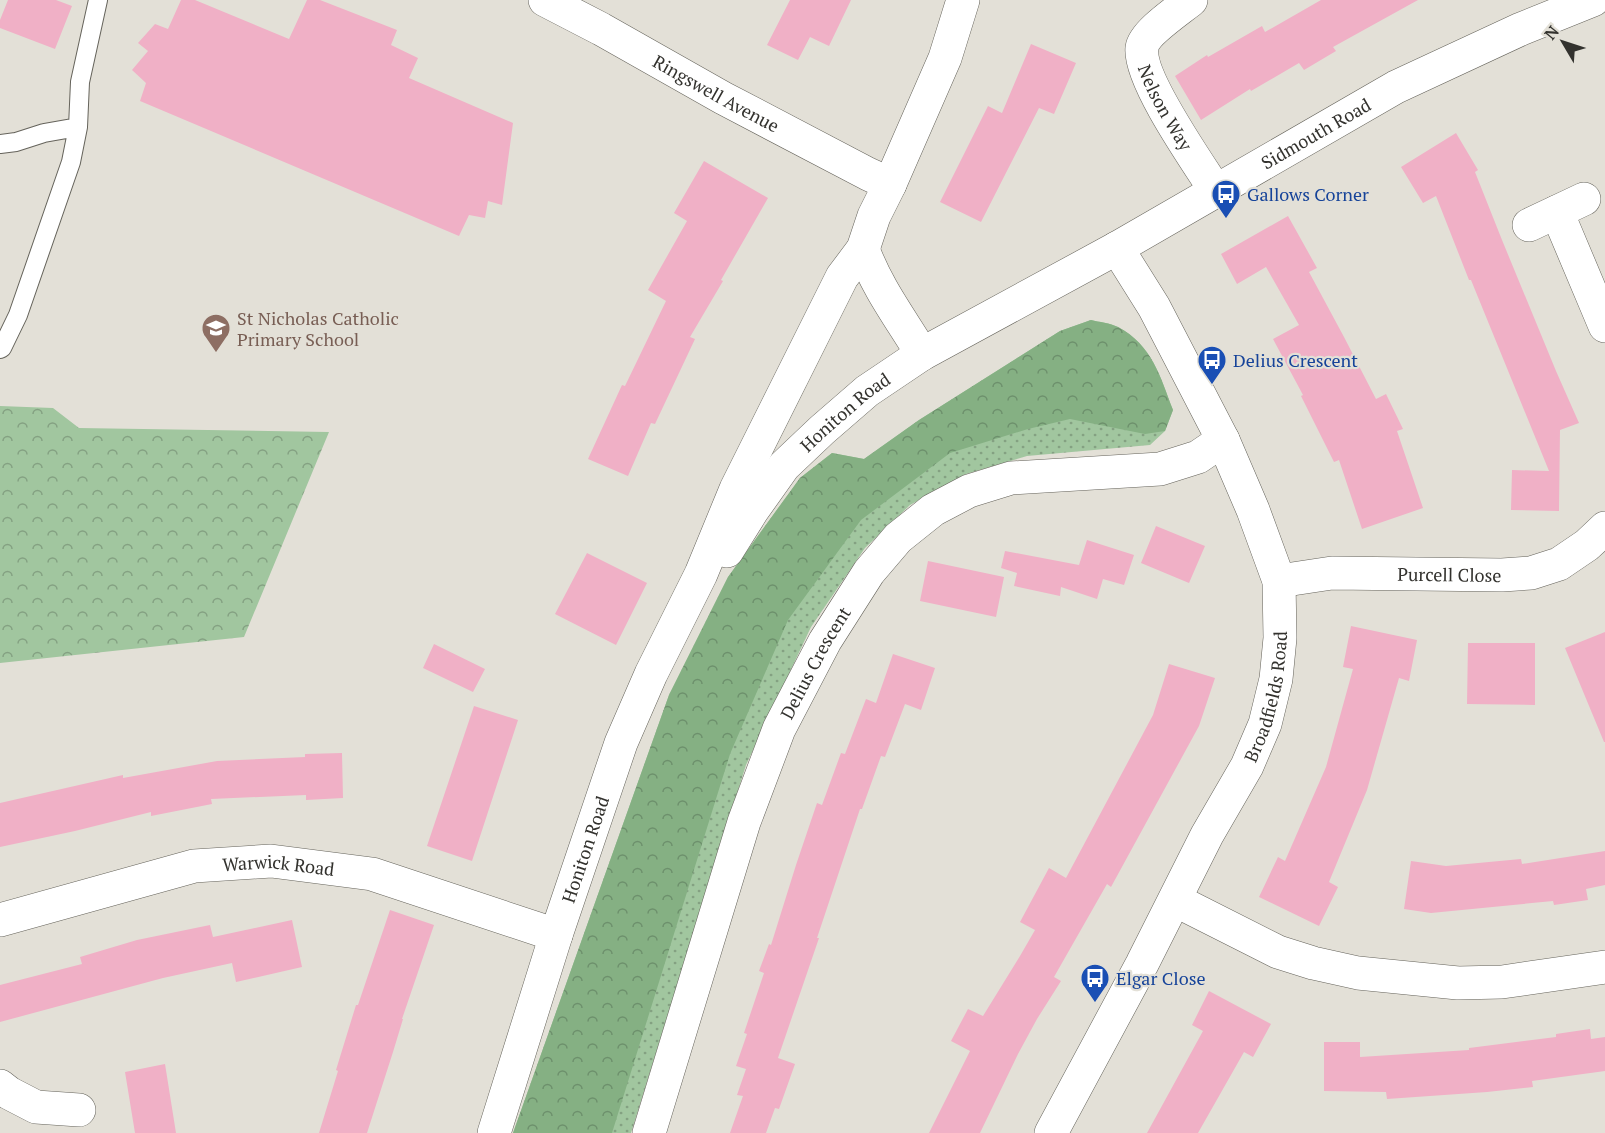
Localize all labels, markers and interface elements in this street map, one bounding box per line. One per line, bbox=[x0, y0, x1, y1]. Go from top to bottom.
north arrow bbox=[1533, 12, 1593, 72]
text: N bbox=[1539, 21, 1564, 44]
street label: Ringswell Avenue bbox=[649, 49, 784, 137]
street label: Nelson Way bbox=[1133, 61, 1199, 156]
street label: Sidmouth Road bbox=[1257, 92, 1375, 174]
bus stop icon: Gallows Corner bbox=[1210, 178, 1242, 220]
place label: Gallows Corner bbox=[1247, 182, 1369, 206]
place label: St Nicholas Catholic Primary School bbox=[237, 306, 399, 351]
school or university icon: St Nicholas Catholic Primary School bbox=[200, 312, 232, 354]
bus stop icon: Delius Crescent bbox=[1196, 344, 1228, 386]
place label: Delius Crescent bbox=[1233, 348, 1358, 372]
street label: Honiton Road bbox=[795, 367, 895, 457]
street label: Purcell Close bbox=[1397, 562, 1502, 587]
street label: Delius Crescent bbox=[774, 602, 856, 723]
street label: Broadfields Road bbox=[1238, 631, 1292, 766]
street label: Honiton Road bbox=[556, 793, 614, 906]
street label: Warwick Road bbox=[221, 849, 336, 881]
bus stop icon: Elgar Close bbox=[1079, 962, 1111, 1004]
place label: Elgar Close bbox=[1116, 966, 1206, 990]

